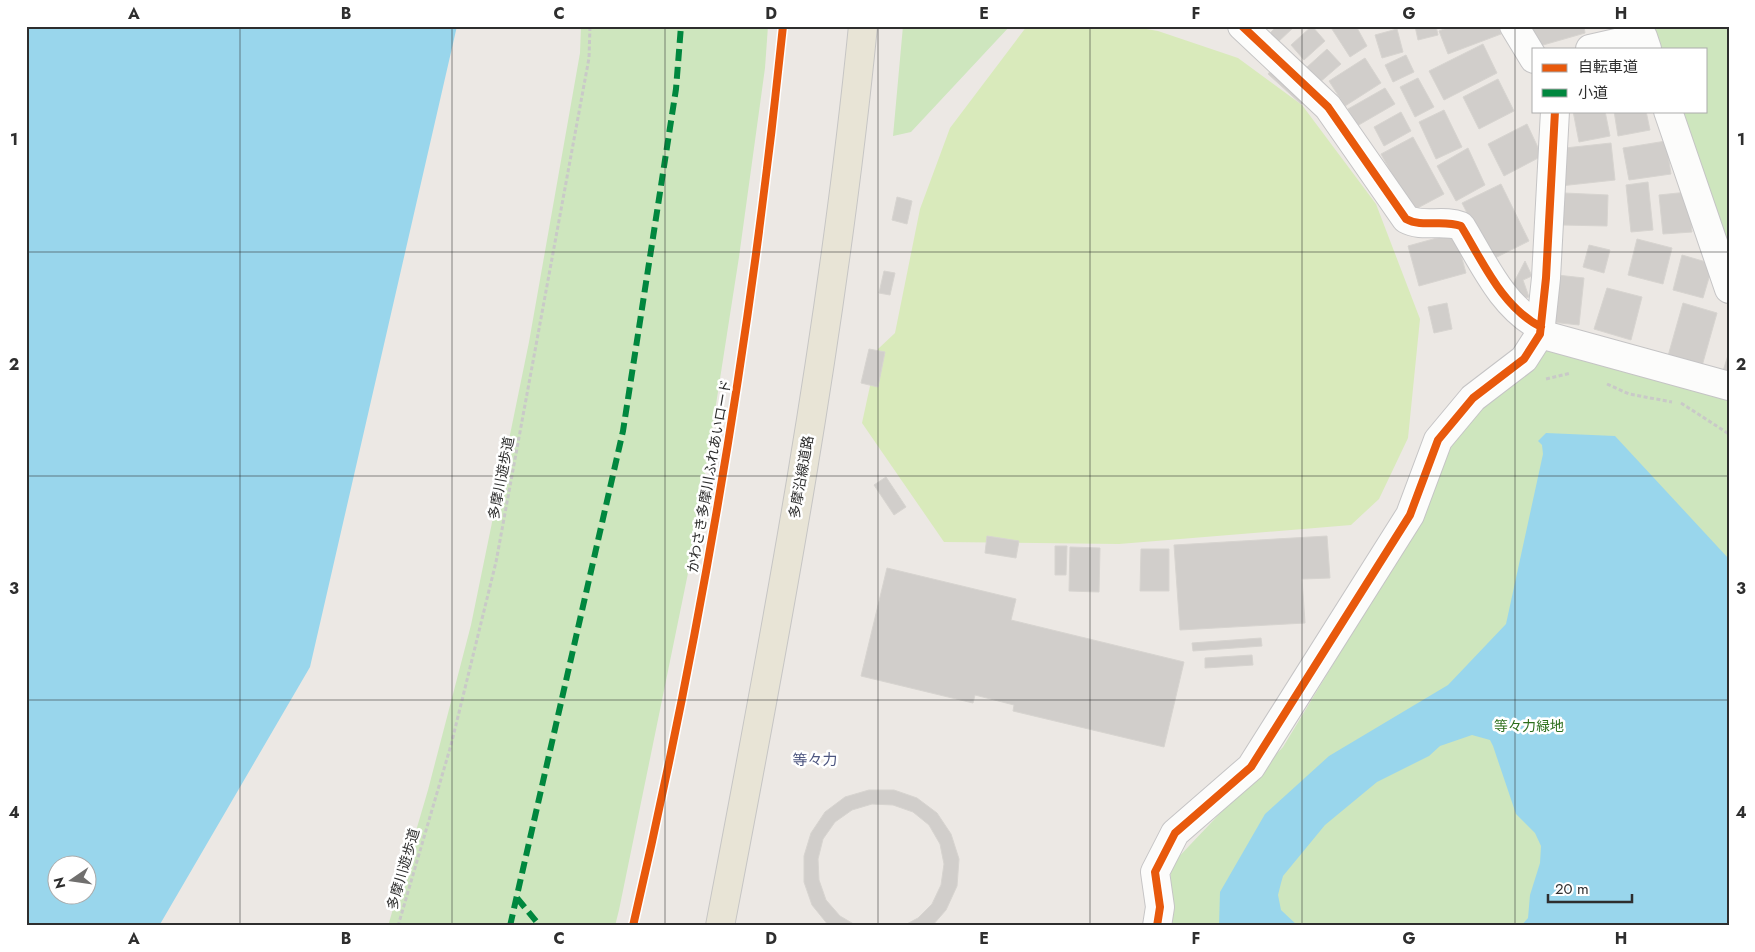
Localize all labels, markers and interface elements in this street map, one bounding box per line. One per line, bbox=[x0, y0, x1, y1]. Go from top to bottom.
text: A bbox=[127, 2, 140, 25]
text: B bbox=[341, 2, 351, 25]
text: C bbox=[553, 2, 565, 25]
text: D bbox=[765, 2, 777, 25]
text: E bbox=[979, 2, 989, 25]
text: F bbox=[1192, 2, 1200, 25]
text: G bbox=[1402, 2, 1416, 25]
text: H bbox=[1615, 2, 1627, 25]
legend bbox=[1532, 48, 1708, 112]
text: 自転車道 bbox=[1578, 56, 1638, 78]
text: 小道 bbox=[1578, 82, 1608, 104]
text: 1 bbox=[10, 128, 18, 151]
text: 1 bbox=[1737, 128, 1745, 151]
text: 2 bbox=[9, 353, 19, 376]
text: 2 bbox=[1736, 353, 1746, 376]
street label: かわさき多摩川ふれあいロード bbox=[682, 378, 736, 574]
street label: 多摩沿線道路 bbox=[784, 434, 818, 520]
street label: 多摩川遊歩道 bbox=[483, 435, 519, 521]
text: 3 bbox=[9, 577, 19, 600]
text: 3 bbox=[1736, 577, 1746, 600]
park label: 等々力緑地 bbox=[1494, 716, 1564, 736]
district label: 等々力 bbox=[792, 749, 838, 771]
text: 4 bbox=[8, 801, 20, 824]
text: 4 bbox=[1735, 801, 1747, 824]
street label: 多摩川遊歩道 bbox=[382, 826, 424, 912]
north arrow bbox=[48, 854, 98, 904]
scale bar bbox=[1548, 872, 1631, 904]
text: N bbox=[48, 875, 70, 891]
text: 20 m bbox=[1555, 878, 1589, 900]
text: A bbox=[127, 927, 140, 950]
text: B bbox=[341, 927, 351, 950]
text: C bbox=[553, 927, 565, 950]
text: D bbox=[765, 927, 777, 950]
text: E bbox=[979, 927, 989, 950]
text: F bbox=[1192, 927, 1200, 950]
text: G bbox=[1402, 927, 1416, 950]
text: H bbox=[1615, 927, 1627, 950]

